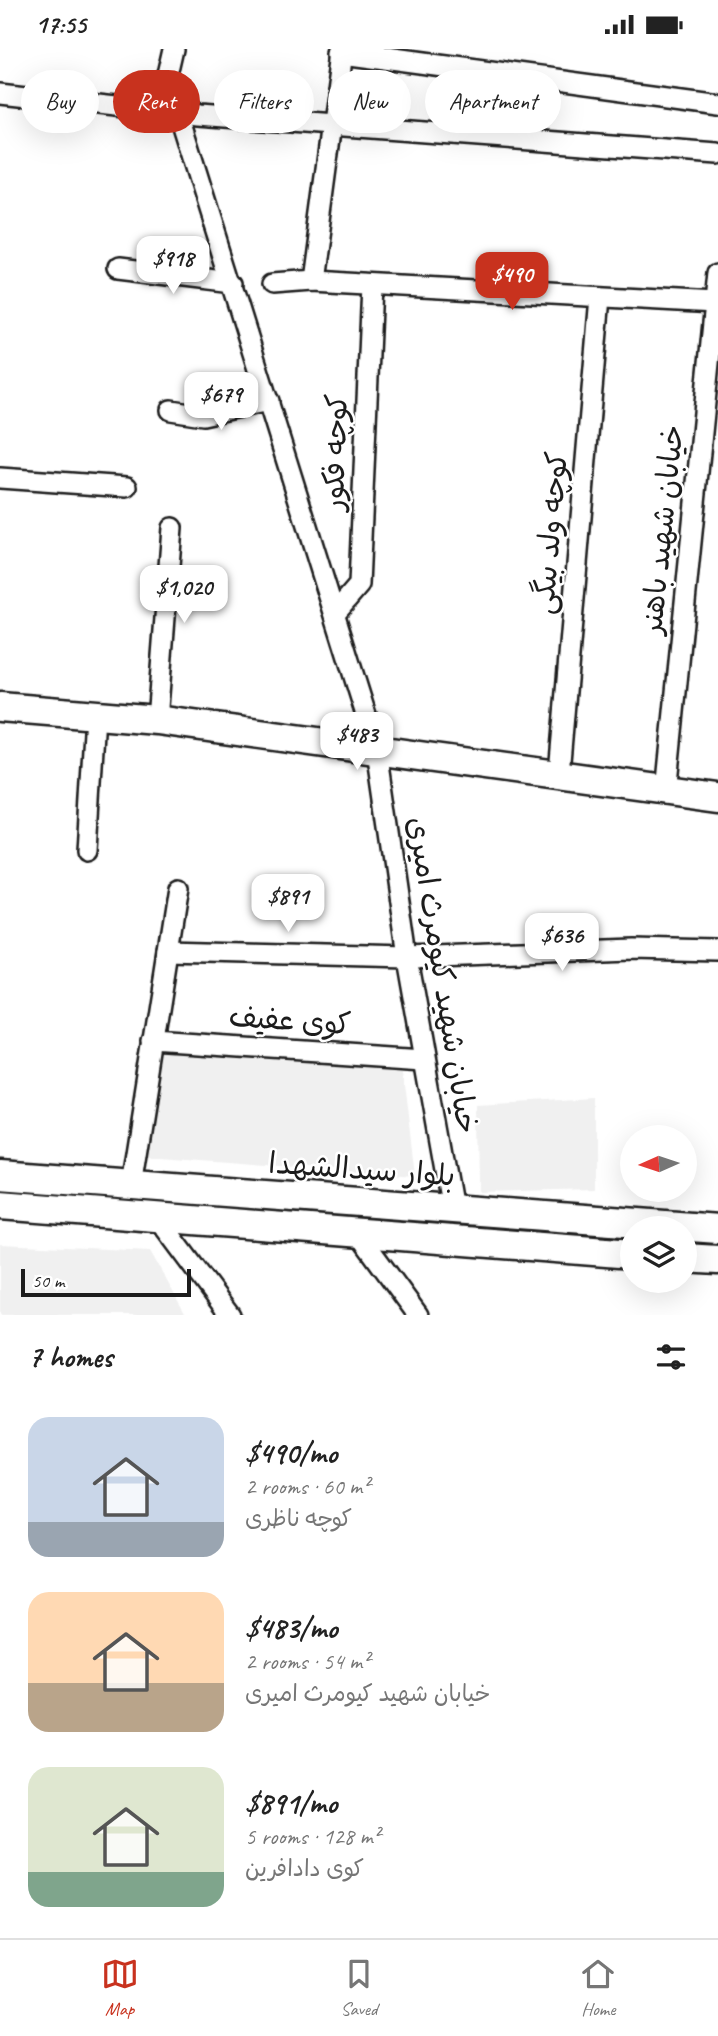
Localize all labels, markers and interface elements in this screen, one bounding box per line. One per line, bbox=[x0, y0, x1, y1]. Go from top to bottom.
text: 17:55 bbox=[35, 8, 86, 41]
chip: Buy bbox=[21, 70, 99, 133]
chip: Rent bbox=[113, 70, 200, 133]
chip: Filters bbox=[214, 70, 314, 133]
chip: New bbox=[328, 70, 411, 133]
chip: Apartment bbox=[425, 70, 561, 133]
pin: $918 bbox=[132, 237, 214, 296]
text: $918 bbox=[152, 244, 194, 273]
pin: $490 bbox=[471, 253, 553, 312]
text: $490 bbox=[491, 260, 533, 289]
pin: $679 bbox=[180, 373, 262, 432]
text: $679 bbox=[200, 380, 242, 409]
street label: کوچه فکور bbox=[314, 393, 356, 514]
street label: خیابان شهید باهنر bbox=[632, 423, 692, 638]
street label: کوچه ولد بیگی bbox=[524, 450, 576, 616]
pin: $1,020 bbox=[127, 565, 241, 625]
text: $1,020 bbox=[156, 573, 212, 602]
pin: $483 bbox=[316, 713, 398, 772]
text: $483 bbox=[336, 720, 378, 749]
street label: خیابان شهید کیومرث امیری bbox=[399, 814, 487, 1136]
pin: $891 bbox=[247, 875, 329, 934]
text: $891 bbox=[267, 882, 309, 911]
pin: $636 bbox=[521, 913, 603, 973]
text: $636 bbox=[541, 921, 583, 950]
street label: کوی عفیف bbox=[228, 997, 352, 1043]
north arrow bbox=[620, 1125, 696, 1202]
map controls bbox=[620, 1125, 697, 1293]
street label: بلوار سیدالشهدا bbox=[267, 1144, 457, 1194]
button: layers bbox=[620, 1216, 697, 1293]
scale bar bbox=[21, 1266, 191, 1298]
text: 50 m bbox=[32, 1269, 64, 1293]
text: 7 homes bbox=[28, 1338, 113, 1376]
icon: filters bbox=[652, 1338, 690, 1376]
text: $490/mo bbox=[245, 1434, 337, 1472]
icon: home bbox=[84, 1445, 168, 1529]
text: 2 rooms · 60 m² bbox=[245, 1472, 369, 1501]
text: کوچه ناظری bbox=[245, 1504, 352, 1533]
text: $483/mo bbox=[245, 1609, 337, 1647]
icon: home bbox=[84, 1620, 168, 1704]
text: 2 rooms · 54 m² bbox=[245, 1647, 369, 1676]
text: خیابان شهید کیومرث امیری bbox=[245, 1679, 491, 1708]
text: $891/mo bbox=[245, 1784, 337, 1822]
icon: home bbox=[84, 1795, 168, 1879]
text: 5 rooms · 128 m² bbox=[245, 1822, 380, 1851]
text: کوی دادافرین bbox=[245, 1854, 364, 1883]
tab: Map bbox=[101, 1955, 139, 2021]
tab: Saved bbox=[340, 1955, 378, 2021]
tab: Home bbox=[579, 1955, 617, 2021]

